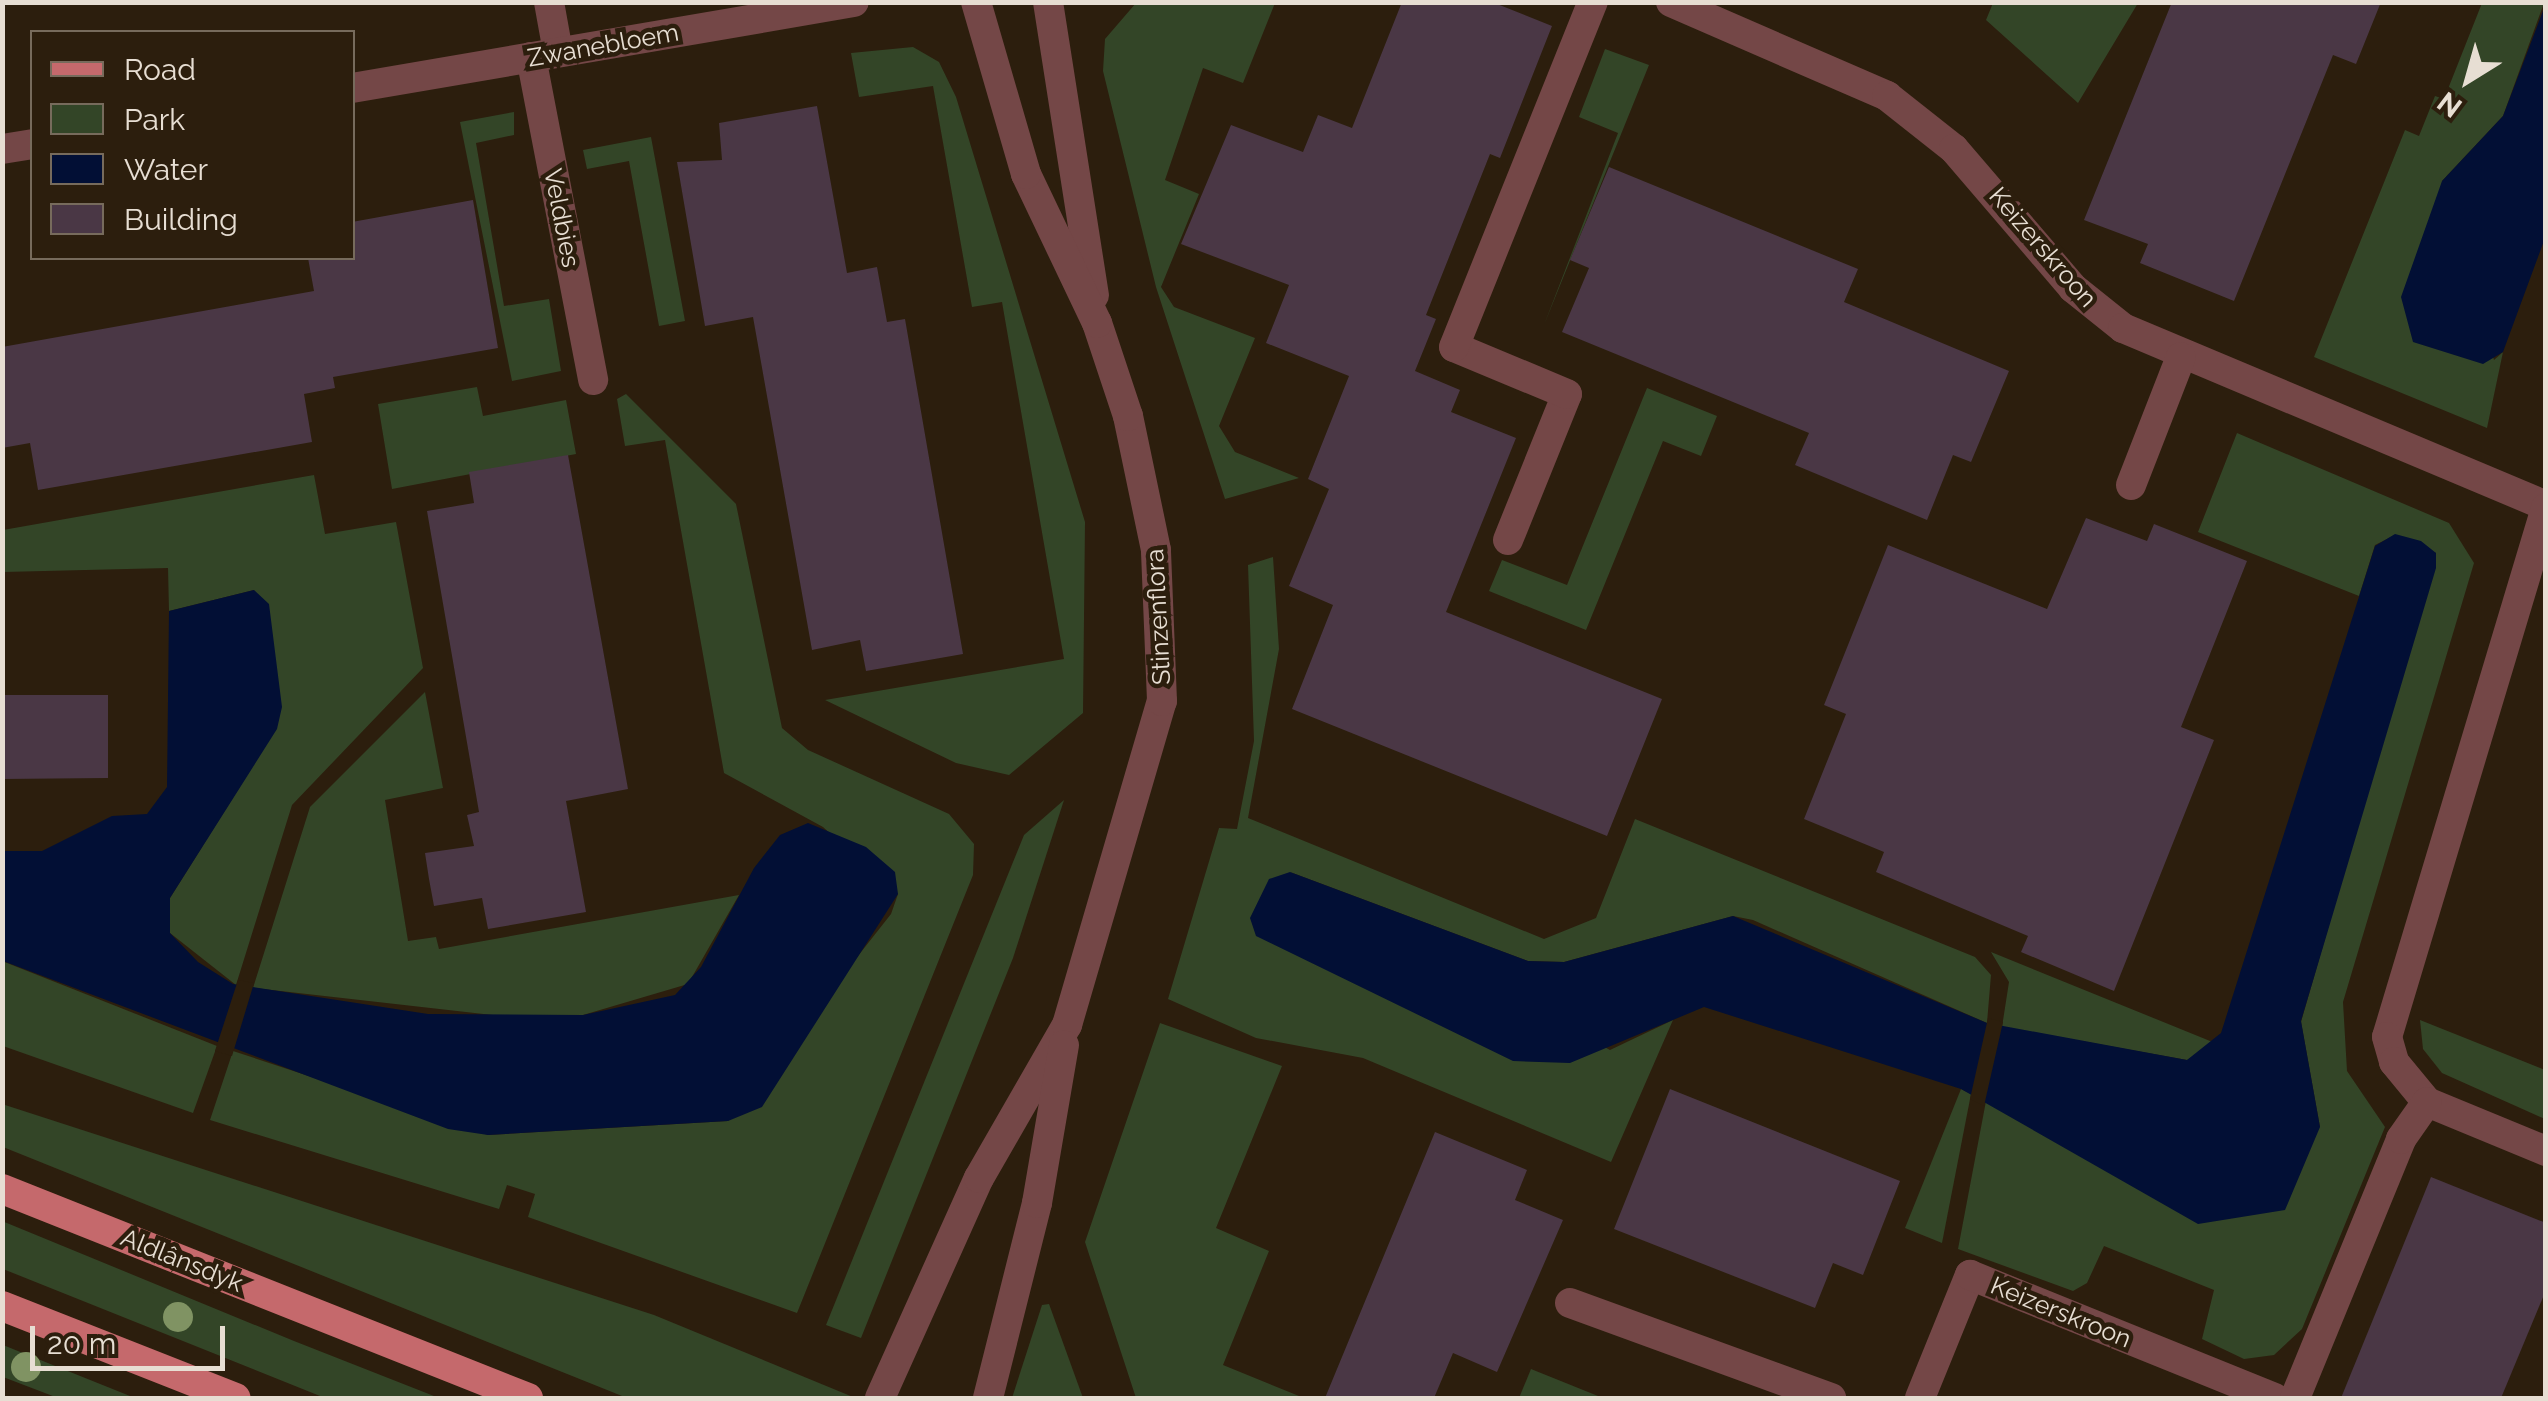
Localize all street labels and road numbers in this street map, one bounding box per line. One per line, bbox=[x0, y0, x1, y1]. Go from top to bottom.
street label: Zwanebloem bbox=[525, 17, 681, 73]
street label: Veldbies bbox=[538, 166, 586, 270]
street label: Keizerskroon bbox=[1983, 181, 2103, 313]
street label: Stinzenflora bbox=[1139, 548, 1177, 686]
street label: Aldlânsdyk bbox=[117, 1222, 247, 1298]
street label: Keizerskroon bbox=[1986, 1270, 2136, 1354]

